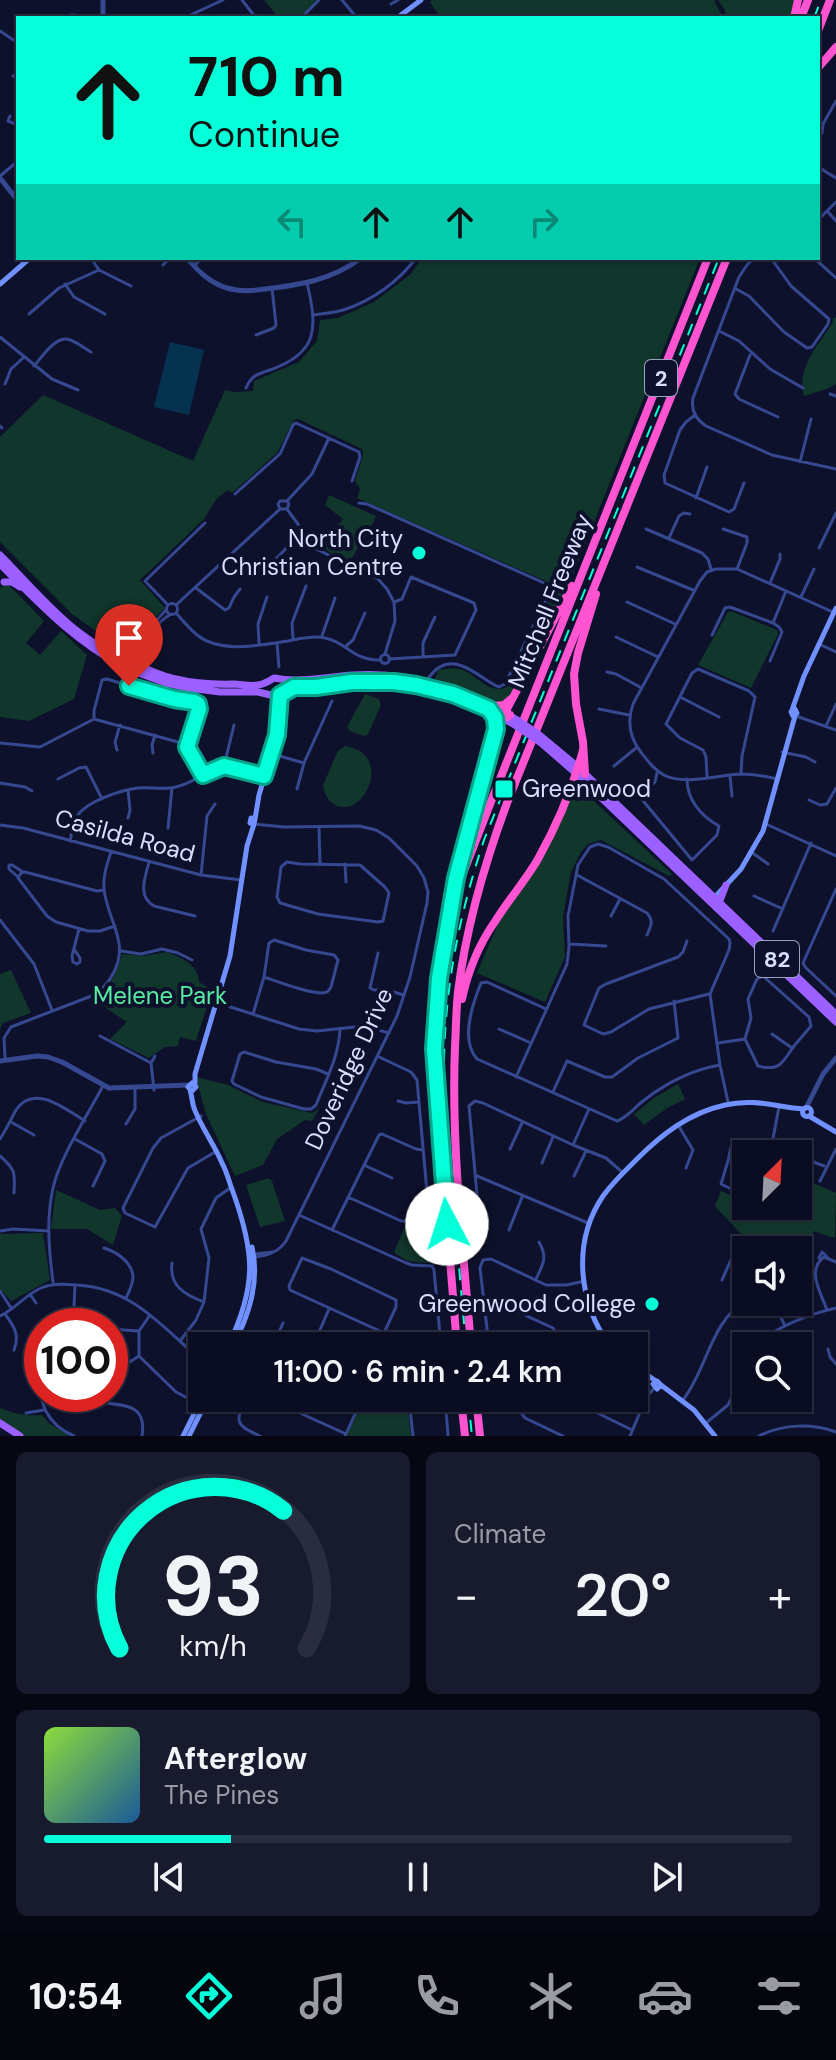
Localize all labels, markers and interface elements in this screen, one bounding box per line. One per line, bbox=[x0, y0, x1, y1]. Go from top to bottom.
text: 710 m bbox=[188, 40, 345, 113]
icon: ahead bbox=[56, 48, 160, 152]
text: Continue bbox=[188, 111, 340, 158]
icon: left bbox=[270, 200, 314, 244]
icon: ahead bbox=[354, 200, 398, 244]
icon: ahead bbox=[438, 200, 482, 244]
icon: right bbox=[522, 200, 566, 244]
road number: 2 bbox=[645, 360, 677, 396]
street label: Mitchell Freeway bbox=[500, 509, 599, 692]
place label: North City Christian Centre bbox=[221, 523, 403, 582]
marker: North City Christian Centre bbox=[410, 544, 428, 562]
pin bbox=[95, 604, 163, 686]
icon: arrive bbox=[107, 616, 151, 660]
place label: Greenwood bbox=[522, 773, 651, 804]
marker: Greenwood bbox=[493, 778, 515, 800]
street label: Casilda Road bbox=[52, 802, 199, 869]
road number: 82 bbox=[755, 941, 799, 977]
park label: Melene Park bbox=[93, 980, 227, 1011]
street label: Doveridge Drive bbox=[297, 983, 400, 1155]
north arrow bbox=[732, 1140, 812, 1220]
map controls bbox=[732, 1140, 812, 1412]
position arrow bbox=[405, 1182, 489, 1266]
button: sound bbox=[732, 1236, 812, 1316]
place label: Greenwood College bbox=[418, 1288, 636, 1319]
marker: Greenwood College bbox=[643, 1295, 661, 1313]
speed limit sign: 100 bbox=[24, 1308, 128, 1412]
button: search bbox=[732, 1332, 812, 1412]
text: 11:00 · 6 min · 2.4 km bbox=[274, 1352, 562, 1391]
text: Climate bbox=[454, 1517, 546, 1551]
text: 93 bbox=[162, 1532, 264, 1641]
text: 20° bbox=[574, 1556, 672, 1635]
text: − bbox=[454, 1567, 478, 1625]
text: + bbox=[768, 1567, 792, 1625]
text: km/h bbox=[179, 1628, 247, 1665]
text: Afterglow bbox=[164, 1739, 307, 1778]
text: The Pines bbox=[164, 1778, 279, 1812]
icon: previous bbox=[147, 1855, 191, 1899]
icon: pause bbox=[396, 1855, 440, 1899]
icon: next bbox=[645, 1855, 689, 1899]
icon: directions bbox=[181, 1968, 237, 2024]
icon: music bbox=[295, 1968, 351, 2024]
icon: phone bbox=[409, 1968, 465, 2024]
icon: climate bbox=[523, 1968, 579, 2024]
icon: car bbox=[637, 1968, 693, 2024]
icon: filters bbox=[751, 1968, 807, 2024]
text: 10:54 bbox=[29, 1973, 122, 2020]

